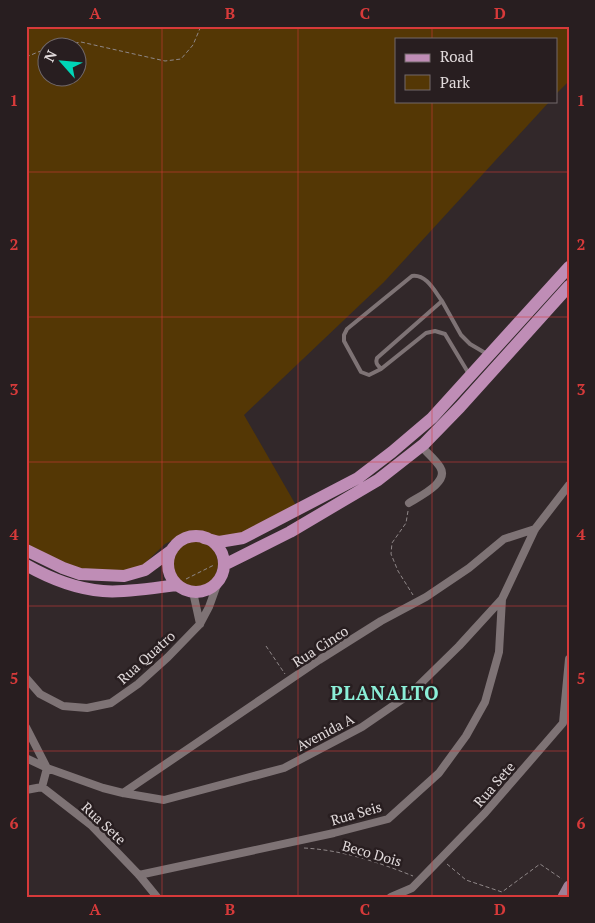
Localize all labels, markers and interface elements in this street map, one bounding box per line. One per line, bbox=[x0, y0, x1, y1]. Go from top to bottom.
text: A bbox=[89, 2, 101, 24]
text: B bbox=[225, 2, 235, 24]
text: C bbox=[360, 2, 370, 24]
text: D bbox=[494, 2, 506, 24]
north arrow bbox=[38, 38, 88, 88]
legend bbox=[395, 38, 558, 102]
text: N bbox=[39, 46, 61, 65]
text: Road bbox=[440, 46, 473, 66]
text: Park bbox=[440, 72, 470, 92]
text: 1 bbox=[9, 89, 19, 111]
text: 1 bbox=[576, 89, 586, 111]
text: 2 bbox=[9, 233, 19, 255]
text: 2 bbox=[576, 233, 586, 255]
text: 3 bbox=[9, 378, 19, 400]
text: 3 bbox=[576, 378, 586, 400]
text: 4 bbox=[9, 523, 19, 545]
text: 4 bbox=[576, 523, 586, 545]
street label: Rua Cinco bbox=[288, 621, 352, 671]
street label: Rua Quatro bbox=[113, 626, 179, 688]
text: 5 bbox=[9, 667, 19, 689]
text: 5 bbox=[576, 667, 586, 689]
district label: PLANALTO bbox=[330, 680, 440, 705]
street label: Avenida A bbox=[293, 709, 357, 755]
street label: Rua Sete bbox=[469, 757, 519, 811]
street label: Rua Seis bbox=[328, 797, 384, 829]
street label: Rua Sete bbox=[78, 798, 130, 848]
text: 6 bbox=[9, 812, 19, 834]
text: 6 bbox=[576, 812, 586, 834]
street label: Beco Dois bbox=[340, 835, 404, 871]
text: A bbox=[89, 898, 101, 920]
text: B bbox=[225, 898, 235, 920]
text: C bbox=[360, 898, 370, 920]
text: D bbox=[494, 898, 506, 920]

